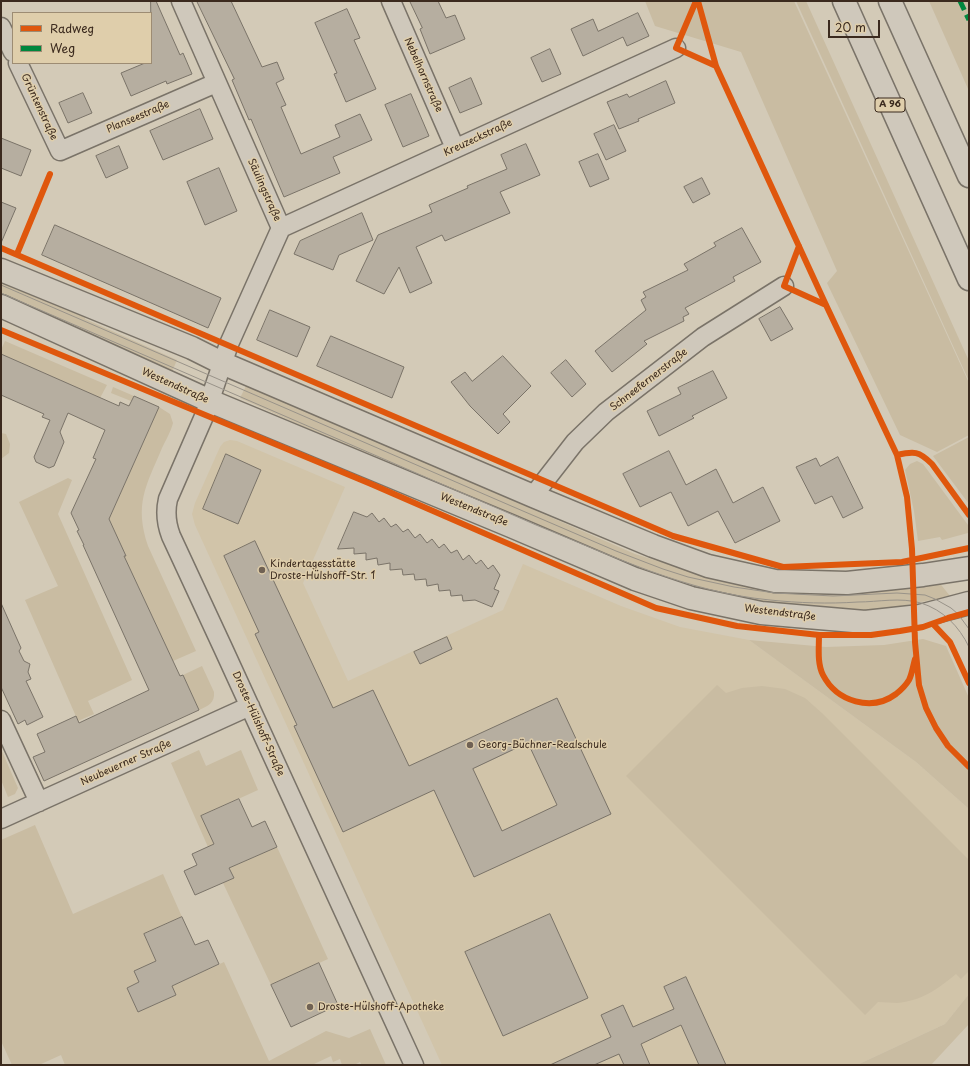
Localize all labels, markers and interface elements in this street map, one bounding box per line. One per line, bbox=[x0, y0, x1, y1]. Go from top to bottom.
legend bbox=[12, 12, 152, 64]
scale bar bbox=[830, 12, 882, 38]
text: 20 m bbox=[835, 18, 866, 36]
text: Radweg bbox=[50, 19, 94, 37]
street label: Nebelhornstraße bbox=[401, 36, 445, 114]
text: Weg bbox=[50, 39, 75, 57]
street label: Grüntenstraße bbox=[18, 72, 60, 142]
street label: Planseestraße bbox=[105, 98, 171, 136]
road number: A 96 bbox=[875, 98, 905, 112]
street label: Kreuzeckstraße bbox=[442, 117, 514, 159]
street label: Säulingstraße bbox=[245, 157, 283, 223]
street label: Schneefernerstraße bbox=[608, 346, 690, 414]
street label: Westendstraße bbox=[140, 366, 210, 406]
street label: Westendstraße bbox=[438, 491, 510, 529]
place label: Kindertagesstätte Droste-Hülshoff-Str. 1 bbox=[270, 558, 375, 582]
marker: Kindertagesstätte Droste-Hülshoff-Str. 1 bbox=[257, 565, 267, 575]
street label: Westendstraße bbox=[744, 603, 816, 623]
street label: Droste-Hülshoff-Straße bbox=[229, 670, 287, 778]
street label: Neubeuerner Straße bbox=[79, 738, 173, 788]
place label: Georg-Büchner-Realschule bbox=[478, 739, 607, 751]
marker: Georg-Büchner-Realschule bbox=[465, 740, 475, 750]
place label: Droste-Hülshoff-Apotheke bbox=[318, 1001, 444, 1013]
marker: Droste-Hülshoff-Apotheke bbox=[305, 1002, 315, 1012]

